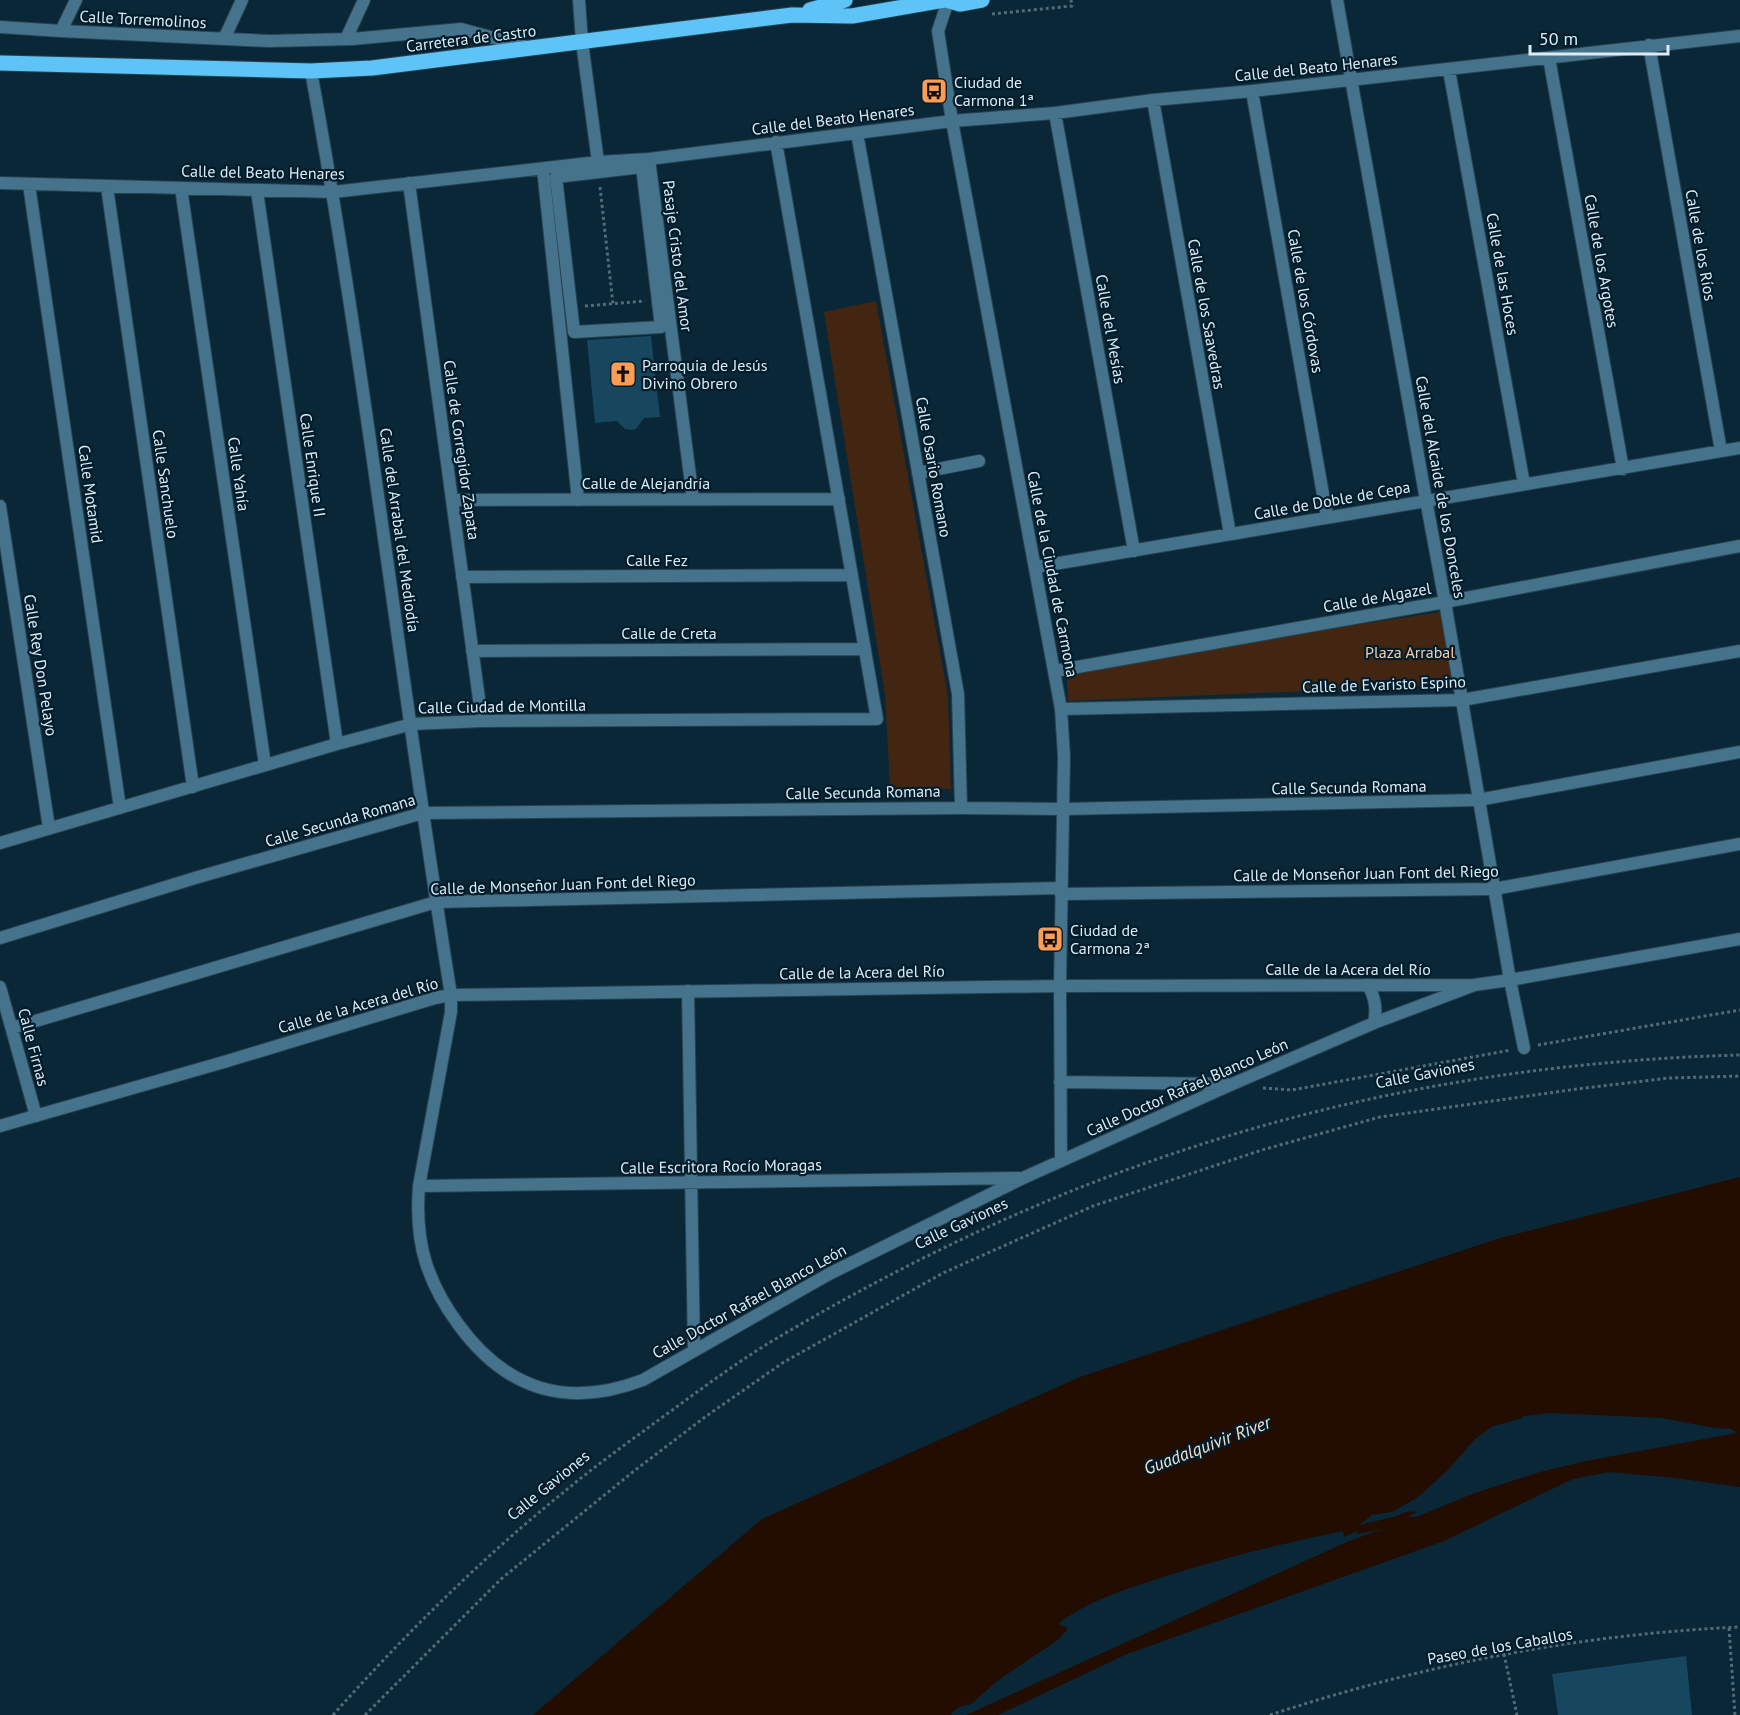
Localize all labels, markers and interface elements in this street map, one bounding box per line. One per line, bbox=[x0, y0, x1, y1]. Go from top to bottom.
street label: Calle Torremolinos bbox=[79, 6, 207, 32]
scale bar bbox=[1530, 18, 1668, 56]
street label: Carretera de Castro bbox=[405, 20, 537, 56]
text: 50 m bbox=[1539, 27, 1578, 50]
street label: Calle del Beato Henares bbox=[1234, 48, 1399, 85]
place label: Ciudad de Carmona 1ª bbox=[954, 72, 1034, 110]
bus stop icon: Ciudad de Carmona 1ª bbox=[919, 76, 949, 106]
street label: Calle del Beato Henares bbox=[751, 99, 916, 139]
street label: Calle del Beato Henares bbox=[181, 161, 345, 183]
street label: Pasaje Cristo del Amor bbox=[659, 179, 697, 334]
street label: Calle de los Ríos bbox=[1681, 188, 1721, 303]
street label: Calle de los Argotes bbox=[1580, 193, 1624, 330]
street label: Calle de las Hoces bbox=[1482, 211, 1524, 337]
street label: Calle de los Córdovas bbox=[1283, 227, 1329, 375]
street label: Calle de los Saavedras bbox=[1184, 237, 1230, 391]
street label: Calle del Mesías bbox=[1092, 273, 1131, 386]
place label: Parroquia de Jesús Divino Obrero bbox=[642, 355, 768, 393]
street label: Calle de Corregidor Zapata bbox=[439, 359, 485, 541]
church icon: Parroquia de Jesús Divino Obrero bbox=[608, 359, 638, 389]
street label: Calle del Alcaide de los Donceles bbox=[1412, 374, 1470, 600]
street label: Calle Osario Romano bbox=[912, 395, 956, 539]
street label: Calle Enrique II bbox=[296, 412, 330, 518]
street label: Calle del Arrabal del Mediodía bbox=[376, 427, 424, 633]
street label: Calle Sanchuelo bbox=[148, 428, 184, 540]
street label: Calle Yahía bbox=[224, 436, 254, 512]
street label: Calle Motamid bbox=[74, 444, 108, 544]
street label: Calle de la Ciudad de Carmona bbox=[1023, 469, 1083, 679]
street label: Calle de Alejandría bbox=[582, 473, 710, 493]
street label: Calle de Doble de Cepa bbox=[1252, 476, 1412, 524]
street label: Calle Fez bbox=[626, 550, 688, 570]
street label: Calle de Algazel bbox=[1321, 578, 1433, 616]
street label: Calle Rey Don Pelayo bbox=[20, 593, 62, 737]
street label: Calle de Creta bbox=[621, 623, 717, 643]
park label: Plaza Arrabal bbox=[1365, 642, 1455, 662]
street label: Calle de Evaristo Espino bbox=[1302, 671, 1466, 697]
street label: Calle Ciudad de Montilla bbox=[418, 695, 586, 717]
street label: Calle Secunda Romana bbox=[1271, 776, 1427, 798]
street label: Calle Secunda Romana bbox=[785, 781, 941, 803]
street label: Calle Secunda Romana bbox=[263, 789, 417, 851]
street label: Calle de Monseñor Juan Font del Riego bbox=[1233, 861, 1499, 885]
street label: Calle de Monseñor Juan Font del Riego bbox=[430, 869, 696, 899]
place label: Ciudad de Carmona 2ª bbox=[1070, 920, 1150, 958]
bus stop icon: Ciudad de Carmona 2ª bbox=[1035, 924, 1065, 954]
street label: Calle de la Acera del Río bbox=[1265, 959, 1431, 979]
street label: Calle de la Acera del Río bbox=[779, 961, 945, 983]
street label: Calle de la Acera del Río bbox=[276, 973, 440, 1037]
street label: Calle Firnas bbox=[14, 1006, 54, 1088]
street label: Calle Doctor Rafael Blanco León bbox=[1083, 1033, 1291, 1141]
street label: Calle Gaviones bbox=[1374, 1054, 1476, 1092]
street label: Calle Escritora Rocío Moragas bbox=[620, 1154, 822, 1178]
street label: Calle Gaviones bbox=[911, 1193, 1011, 1253]
street label: Calle Doctor Rafael Blanco León bbox=[648, 1239, 850, 1363]
water label: Guadalquivir River bbox=[1140, 1410, 1275, 1480]
street label: Calle Gaviones bbox=[503, 1445, 594, 1524]
street label: Paseo de los Caballos bbox=[1426, 1623, 1574, 1669]

